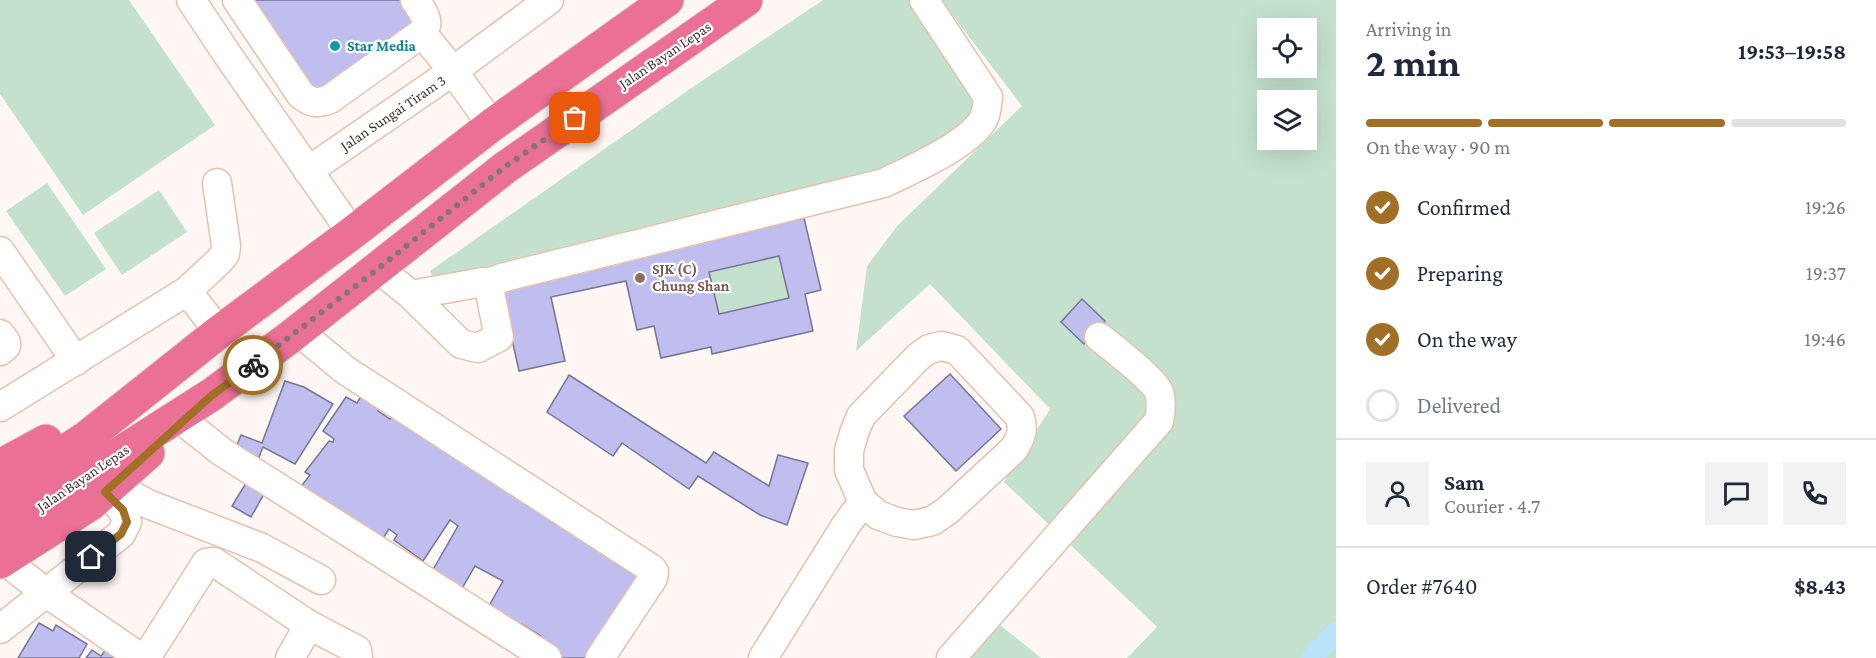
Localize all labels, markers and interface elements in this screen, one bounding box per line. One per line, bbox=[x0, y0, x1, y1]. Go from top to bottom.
street label: Jalan Bayan Lepas bbox=[614, 18, 715, 94]
map controls bbox=[1257, 18, 1317, 150]
button: locate bbox=[1257, 18, 1317, 78]
text: Arriving in bbox=[1366, 18, 1451, 40]
place label: Star Media bbox=[347, 38, 417, 54]
marker: Star Media bbox=[328, 39, 342, 53]
text: 19:53–19:58 bbox=[1738, 39, 1846, 64]
text: 2 min bbox=[1366, 41, 1460, 84]
street label: Jalan Sungai Tiram 3 bbox=[336, 72, 449, 156]
button: layers bbox=[1257, 90, 1317, 150]
pin bbox=[549, 92, 600, 143]
icon: bag bbox=[558, 101, 591, 134]
text: On the way · 90 m bbox=[1366, 136, 1510, 158]
icon: check bbox=[1366, 191, 1399, 224]
text: Confirmed bbox=[1417, 195, 1511, 220]
text: 19:26 bbox=[1805, 196, 1846, 218]
icon: check bbox=[1366, 257, 1399, 290]
place label: SJK (C) Chung Shan bbox=[652, 261, 730, 294]
text: Preparing bbox=[1417, 261, 1503, 286]
text: 19:37 bbox=[1806, 262, 1846, 284]
marker: SJK (C) Chung Shan bbox=[633, 271, 647, 285]
icon: check bbox=[1366, 323, 1399, 356]
text: On the way bbox=[1417, 327, 1517, 352]
text: 19:46 bbox=[1804, 328, 1846, 350]
courier bbox=[223, 335, 283, 395]
icon: bike bbox=[237, 349, 270, 382]
text: Delivered bbox=[1417, 393, 1501, 418]
street label: Jalan Bayan Lepas bbox=[32, 441, 133, 517]
button: person bbox=[1366, 462, 1429, 525]
button: chat bbox=[1705, 462, 1768, 525]
button: phone bbox=[1783, 462, 1846, 525]
text: Sam bbox=[1444, 470, 1484, 495]
text: Courier · 4.7 bbox=[1444, 495, 1540, 517]
pin bbox=[65, 531, 116, 582]
icon: home bbox=[74, 540, 107, 573]
text: Order #7640 bbox=[1366, 574, 1477, 599]
text: $8.43 bbox=[1794, 574, 1846, 599]

